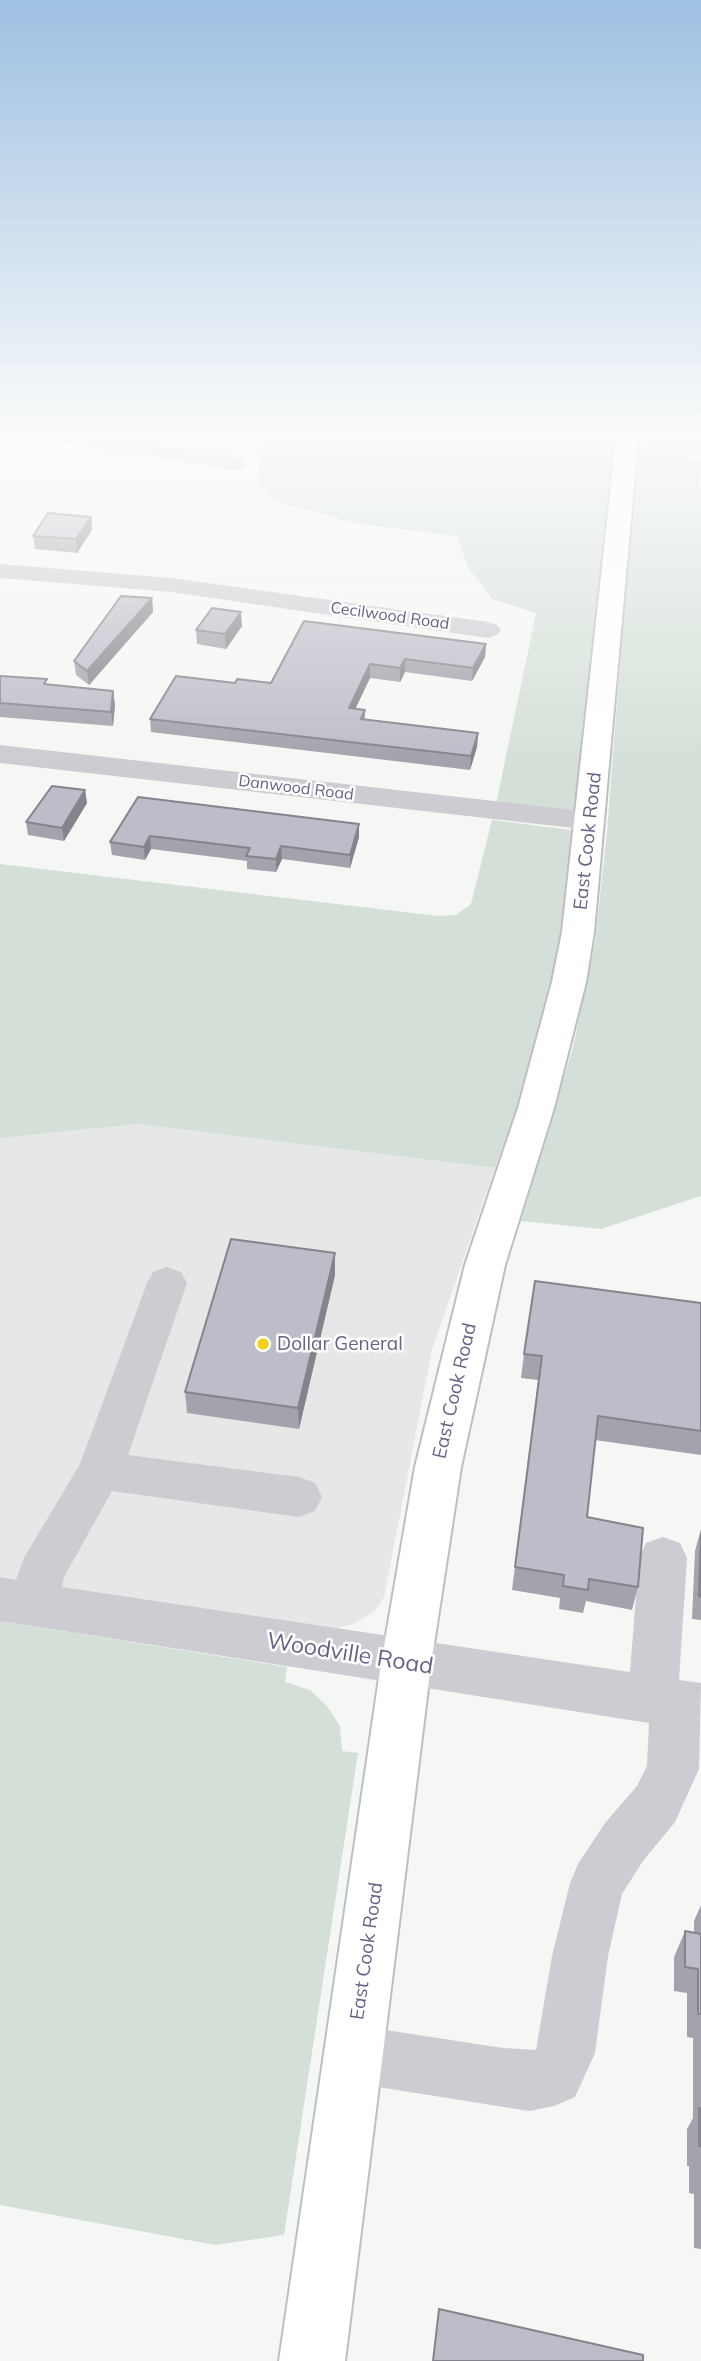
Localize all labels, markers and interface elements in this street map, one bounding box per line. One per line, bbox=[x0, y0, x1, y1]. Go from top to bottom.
street label: Cecilwood Road bbox=[329, 598, 451, 634]
street label: Danwood Road bbox=[237, 771, 355, 805]
street label: East Cook Road bbox=[569, 771, 607, 911]
street label: East Cook Road bbox=[428, 1321, 482, 1461]
place label: Dollar General bbox=[277, 1333, 403, 1355]
marker: Dollar General bbox=[255, 1336, 271, 1352]
street label: Woodville Road bbox=[265, 1627, 435, 1681]
street label: East Cook Road bbox=[346, 1881, 388, 2021]

